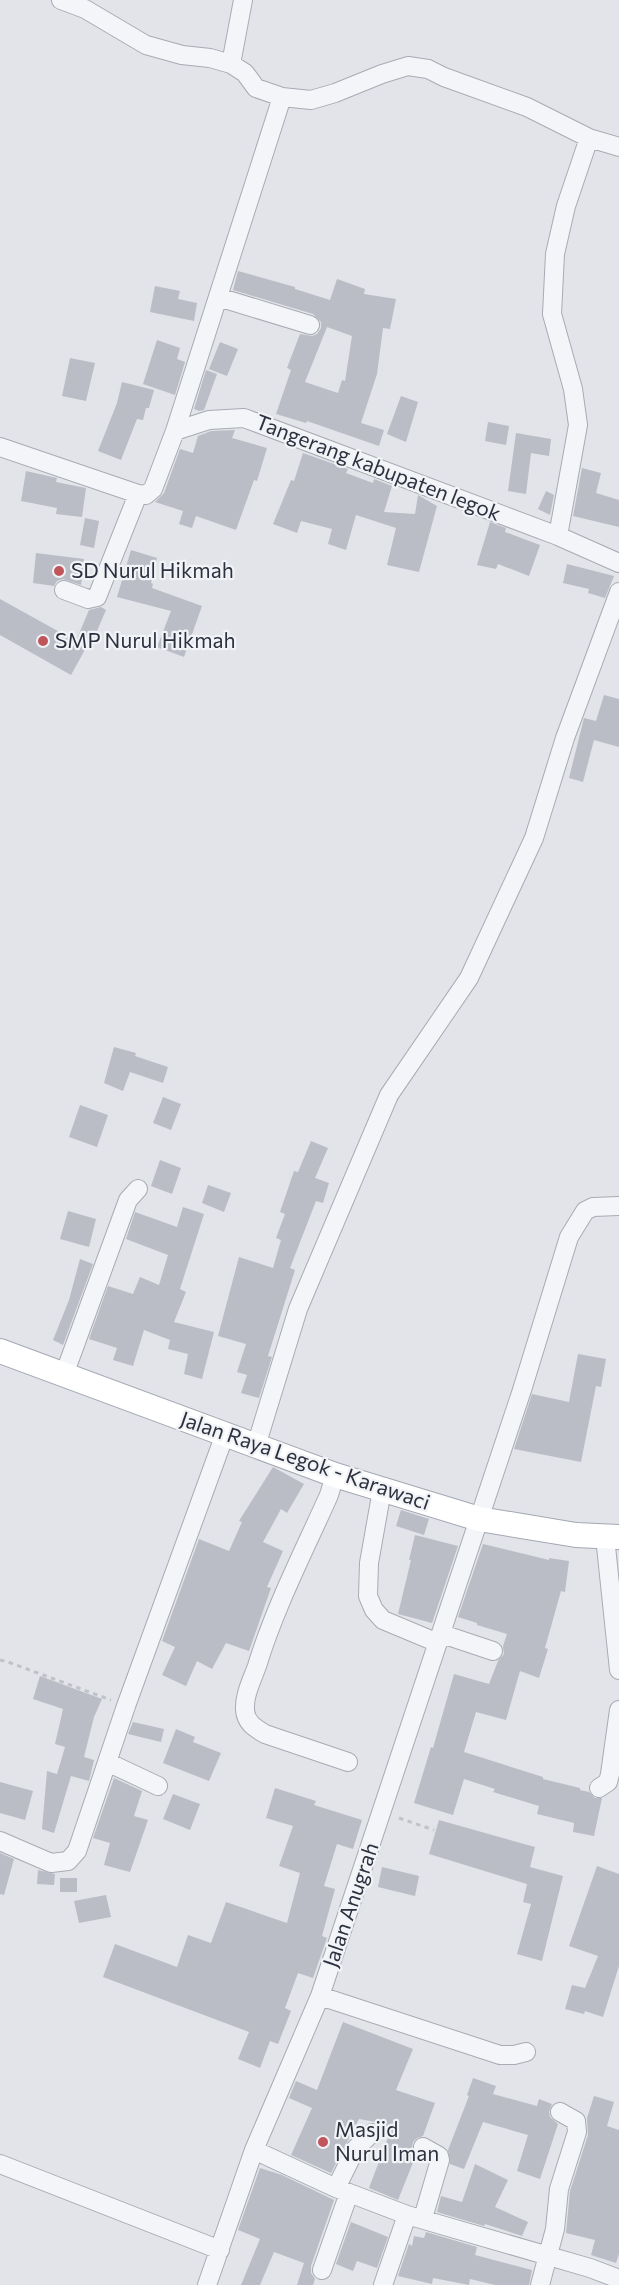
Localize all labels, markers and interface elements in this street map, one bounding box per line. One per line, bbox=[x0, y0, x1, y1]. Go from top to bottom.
street label: Tangerang kabupaten legok bbox=[252, 408, 505, 525]
place label: SD Nurul Hikmah bbox=[71, 557, 234, 582]
marker: SD Nurul Hikmah bbox=[52, 564, 66, 578]
place label: SMP Nurul Hikmah bbox=[55, 627, 236, 652]
marker: SMP Nurul Hikmah bbox=[36, 634, 50, 648]
street label: Jalan Raya Legok - Karawaci bbox=[177, 1405, 434, 1514]
street label: Jalan Anugrah bbox=[317, 1839, 383, 1970]
place label: Masjid Nurul Iman bbox=[335, 2116, 439, 2165]
marker: Masjid Nurul Iman bbox=[316, 2135, 330, 2149]

